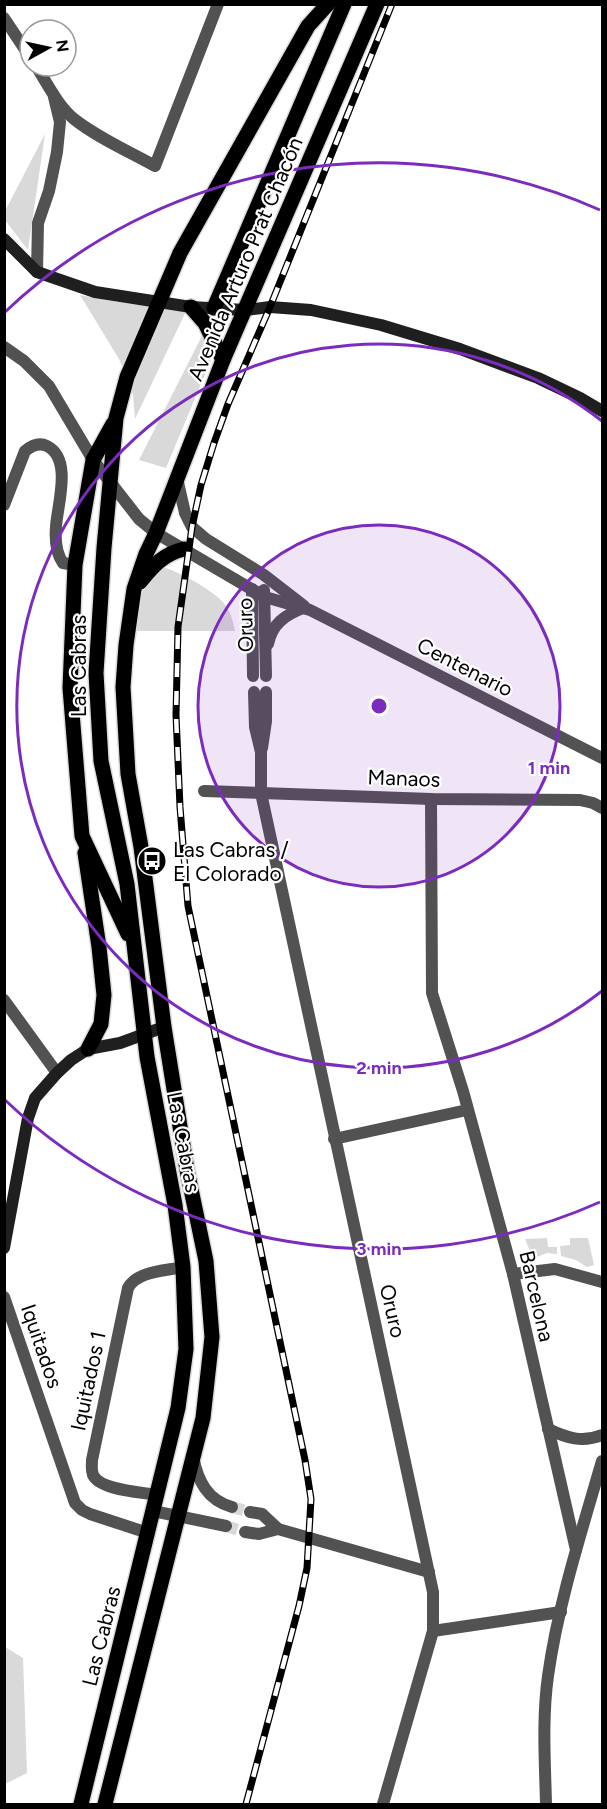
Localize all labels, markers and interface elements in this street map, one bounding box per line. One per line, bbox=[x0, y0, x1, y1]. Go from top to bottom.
north arrow bbox=[18, 18, 78, 78]
text: N bbox=[52, 39, 73, 53]
street label: Avenida Arturo Prat Chacón bbox=[182, 133, 308, 385]
street label: Oruro bbox=[232, 598, 258, 652]
street label: Las Cabras bbox=[66, 615, 91, 717]
street label: Centenario bbox=[413, 632, 517, 702]
centre of rings bbox=[369, 696, 389, 716]
text: 1 min bbox=[528, 757, 570, 779]
street label: Manaos bbox=[367, 764, 441, 792]
place label: Las Cabras / El Colorado bbox=[173, 837, 289, 886]
bus stop icon: Las Cabras / El Colorado bbox=[136, 845, 168, 877]
text: 2 min bbox=[356, 1057, 402, 1079]
street label: Las Cabras bbox=[162, 1089, 206, 1195]
text: 3 min bbox=[357, 1238, 401, 1260]
street label: Barcelona bbox=[514, 1248, 560, 1344]
street label: Oruro bbox=[375, 1282, 411, 1340]
street label: Iquitados bbox=[16, 1301, 68, 1391]
street label: Iquitados 1 bbox=[65, 1329, 111, 1433]
street label: Las Cabras bbox=[76, 1583, 126, 1689]

